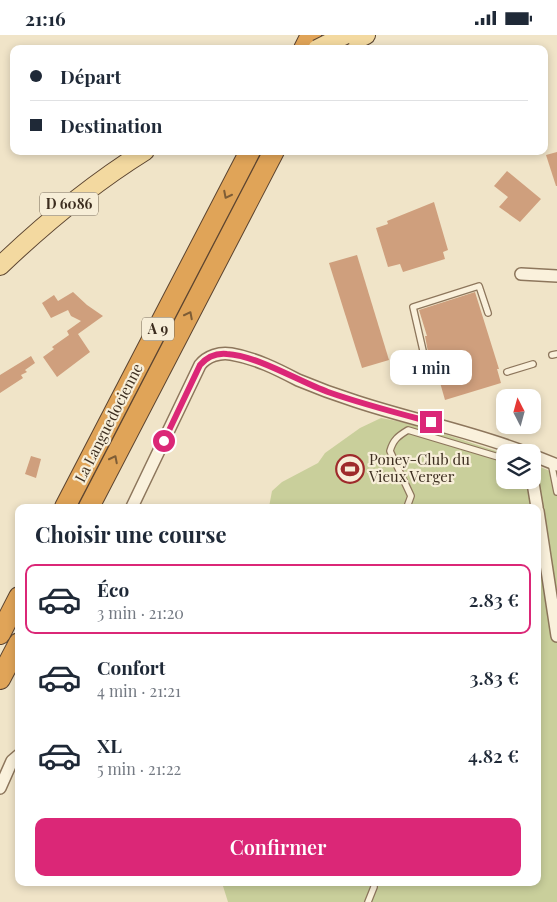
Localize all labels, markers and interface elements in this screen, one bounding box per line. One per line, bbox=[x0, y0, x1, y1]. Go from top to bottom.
text: 21:16 bbox=[25, 5, 66, 31]
text: Départ bbox=[60, 63, 121, 89]
text: Destination bbox=[60, 112, 162, 138]
one-way arrow bbox=[224, 189, 234, 198]
road number: D 6086 bbox=[40, 192, 98, 215]
one-way arrow bbox=[183, 311, 193, 320]
road number: A 9 bbox=[142, 317, 174, 341]
callout: 1 min bbox=[390, 349, 472, 385]
text: 1 min bbox=[412, 357, 450, 378]
street label: La Languedocienne bbox=[69, 360, 147, 485]
north arrow bbox=[496, 389, 541, 434]
map controls bbox=[496, 389, 541, 489]
route end bbox=[420, 411, 442, 433]
route start bbox=[153, 430, 175, 452]
button: layers bbox=[496, 444, 541, 489]
place label: Poney-Club du Vieux Verger bbox=[368, 449, 470, 486]
sports icon: Poney-Club du Vieux Verger bbox=[335, 454, 365, 484]
one-way arrow bbox=[108, 455, 118, 464]
text: Choisir une course bbox=[35, 519, 227, 549]
text: Éco bbox=[97, 576, 129, 602]
icon: car bbox=[37, 577, 82, 622]
text: 2.83 € bbox=[469, 586, 519, 612]
text: 3 min · 21:20 bbox=[97, 602, 184, 623]
text: Confort bbox=[97, 654, 165, 680]
icon: car bbox=[37, 655, 82, 700]
text: 3.83 € bbox=[469, 664, 519, 690]
text: 4 min · 21:21 bbox=[97, 680, 181, 701]
text: XL bbox=[97, 732, 122, 758]
icon: car bbox=[37, 733, 82, 778]
text: 4.82 € bbox=[468, 742, 519, 768]
text: 5 min · 21:22 bbox=[97, 758, 181, 779]
button: Confirmer bbox=[35, 818, 521, 876]

